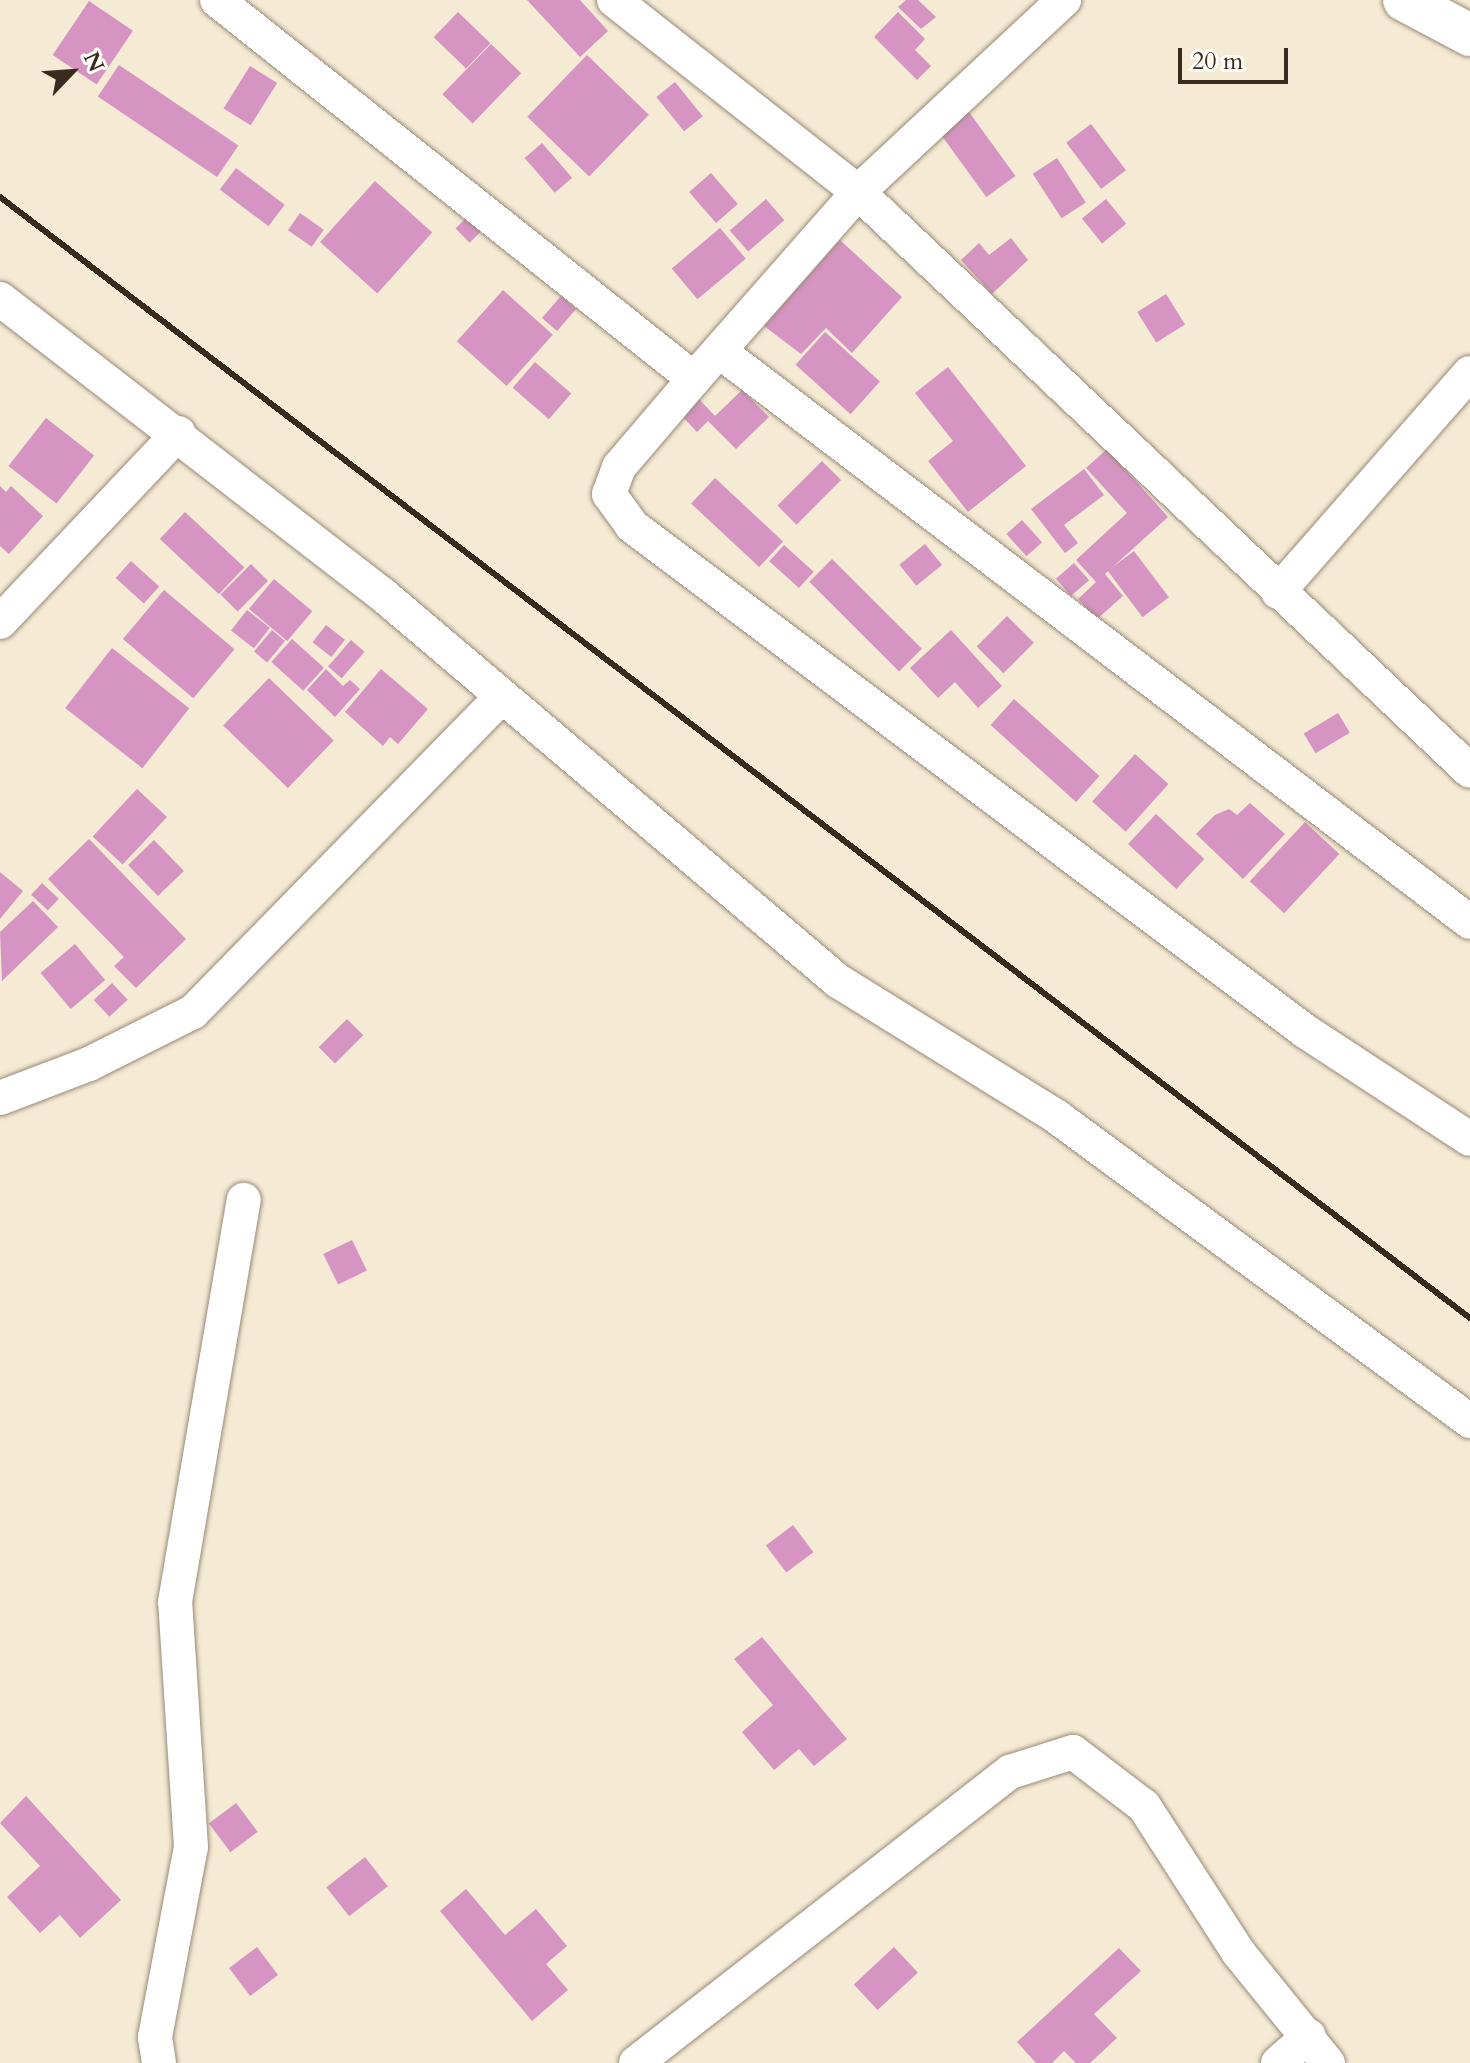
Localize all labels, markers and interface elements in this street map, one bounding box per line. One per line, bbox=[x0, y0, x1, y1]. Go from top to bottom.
north arrow bbox=[32, 32, 112, 112]
scale bar bbox=[1182, 32, 1292, 82]
text: 20 m bbox=[1192, 45, 1243, 78]
text: N bbox=[76, 47, 111, 77]

